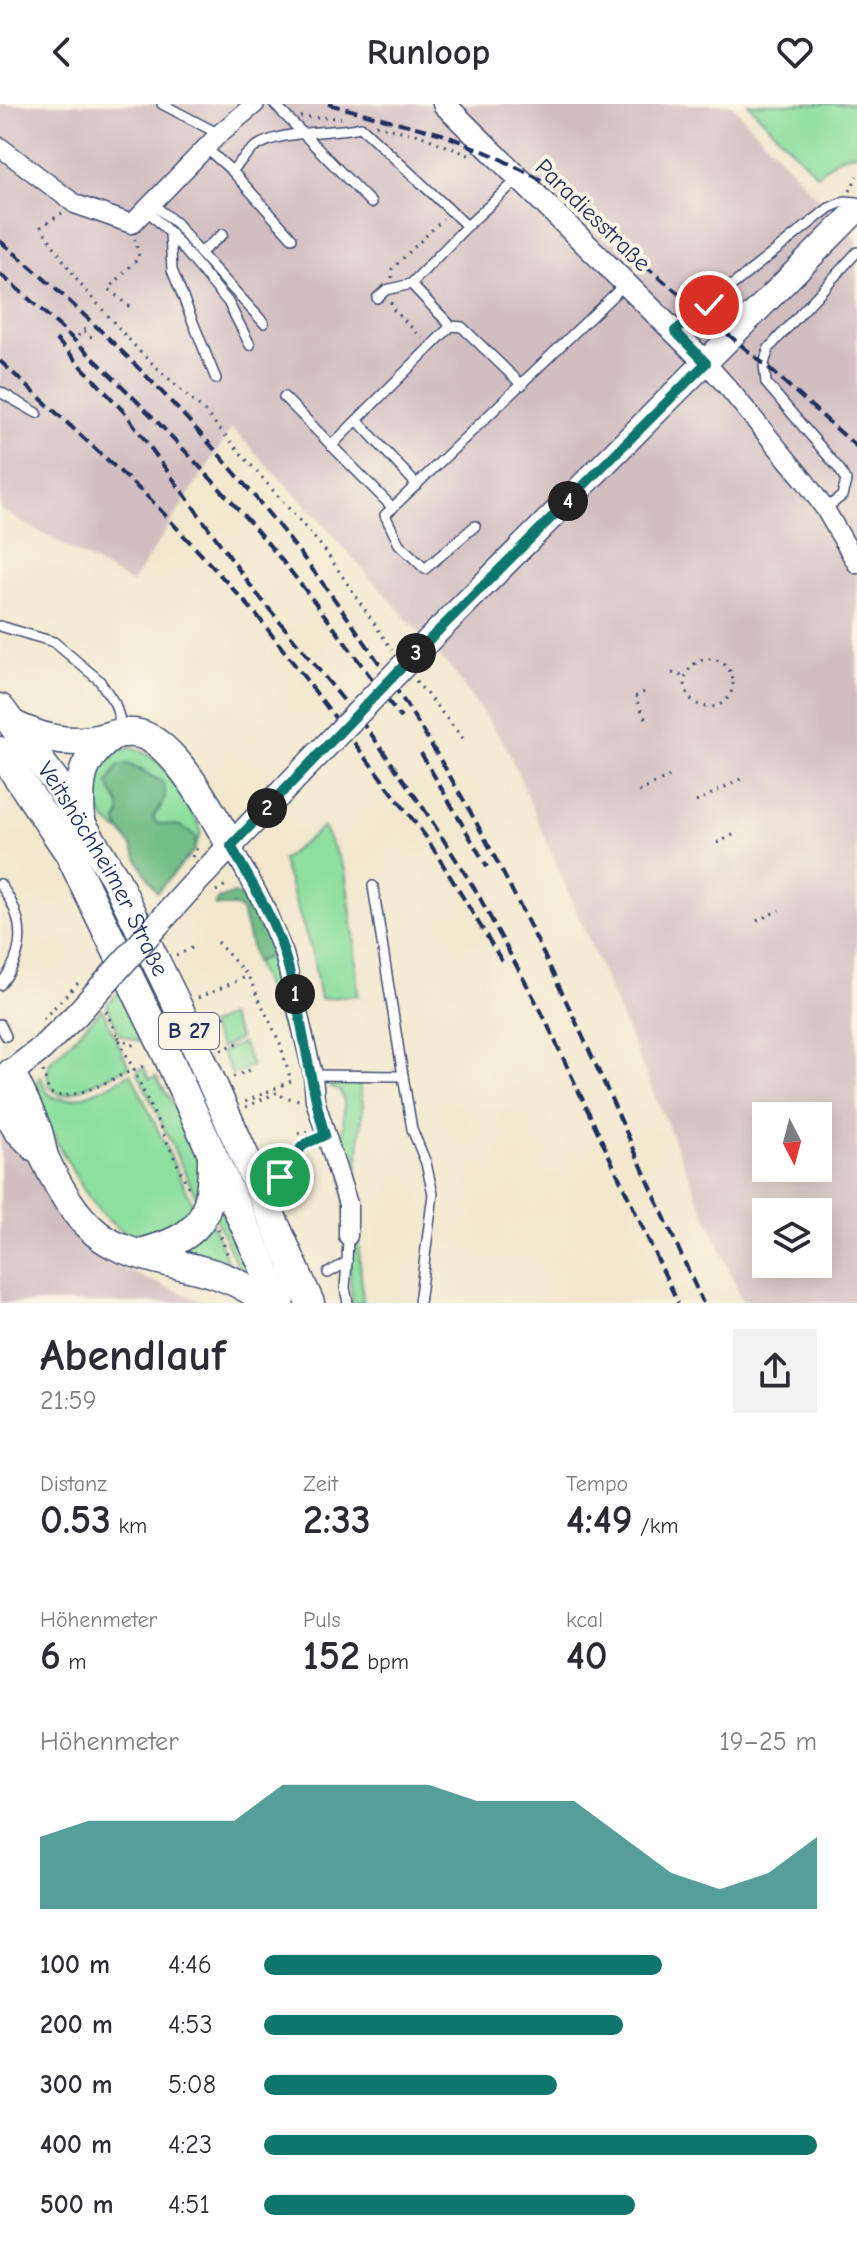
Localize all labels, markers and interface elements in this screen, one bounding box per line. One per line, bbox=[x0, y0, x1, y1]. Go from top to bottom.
icon: back bbox=[40, 30, 84, 74]
icon: heart bbox=[773, 30, 817, 74]
text: Runloop bbox=[367, 32, 490, 73]
street label: Paradiesstraße bbox=[530, 153, 656, 277]
pin bbox=[675, 271, 743, 339]
icon: check bbox=[687, 283, 731, 327]
pin: 4 bbox=[548, 481, 588, 521]
text: 4 bbox=[563, 488, 573, 514]
pin: 3 bbox=[396, 633, 436, 673]
text: 3 bbox=[411, 640, 421, 666]
street label: Veitshöchheimer Straße bbox=[32, 756, 175, 981]
pin: 2 bbox=[247, 788, 287, 828]
text: 2 bbox=[262, 795, 272, 821]
pin: 1 bbox=[275, 974, 315, 1014]
text: 1 bbox=[291, 981, 299, 1007]
road number: B 27 bbox=[159, 1013, 219, 1049]
north arrow bbox=[752, 1102, 832, 1182]
map controls bbox=[752, 1102, 832, 1278]
pin bbox=[246, 1143, 314, 1211]
icon: arrive bbox=[258, 1155, 302, 1199]
button: layers bbox=[752, 1198, 832, 1278]
button: share bbox=[733, 1329, 817, 1413]
text: Abendlauf bbox=[40, 1330, 226, 1381]
text: 21:59 bbox=[40, 1386, 97, 1416]
text: Distanz bbox=[40, 1471, 107, 1497]
text: Zeit bbox=[303, 1471, 338, 1497]
text: Tempo bbox=[566, 1471, 628, 1497]
text: 0.53 bbox=[40, 1497, 111, 1543]
text: 2:33 bbox=[303, 1497, 371, 1543]
text: 4:49 bbox=[566, 1497, 633, 1543]
text: km bbox=[111, 1513, 147, 1539]
text: /km bbox=[633, 1513, 679, 1539]
text: Höhenmeter bbox=[40, 1607, 157, 1633]
text: Puls bbox=[303, 1607, 341, 1633]
text: kcal bbox=[566, 1607, 603, 1633]
text: 6 bbox=[40, 1633, 61, 1679]
text: 152 bbox=[303, 1633, 360, 1679]
text: 40 bbox=[566, 1633, 608, 1679]
text: m bbox=[61, 1649, 86, 1675]
text: bpm bbox=[360, 1649, 409, 1675]
text: Höhenmeter bbox=[40, 1727, 178, 1757]
text: 19–25 m bbox=[719, 1727, 817, 1757]
text: 100 m bbox=[40, 1950, 110, 1980]
text: 4:46 bbox=[168, 1950, 212, 1980]
text: 200 m bbox=[40, 2010, 113, 2040]
text: 4:53 bbox=[168, 2010, 213, 2040]
text: 300 m bbox=[40, 2070, 113, 2100]
text: 5:08 bbox=[168, 2070, 216, 2100]
text: 400 m bbox=[40, 2130, 112, 2160]
text: 4:23 bbox=[168, 2130, 212, 2160]
text: 500 m bbox=[40, 2190, 114, 2220]
text: 4:51 bbox=[168, 2190, 210, 2220]

